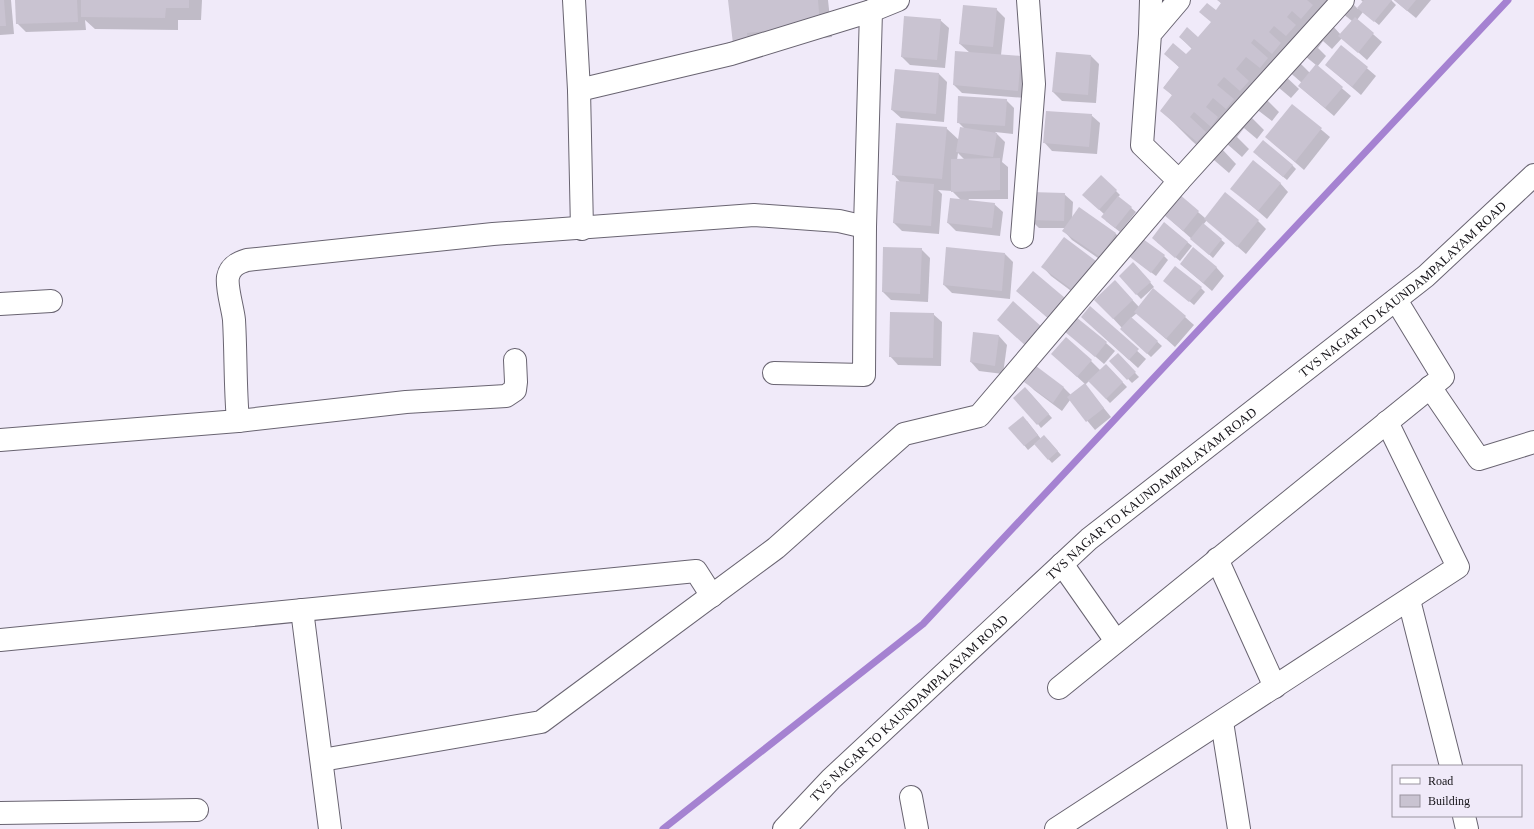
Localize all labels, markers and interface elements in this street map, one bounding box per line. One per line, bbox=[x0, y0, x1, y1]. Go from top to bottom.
street label: TVS NAGAR TO KAUNDAMPALAYAM ROAD bbox=[1296, 198, 1509, 380]
street label: TVS NAGAR TO KAUNDAMPALAYAM ROAD bbox=[1043, 404, 1259, 583]
street label: TVS NAGAR TO KAUNDAMPALAYAM ROAD bbox=[807, 611, 1011, 804]
legend bbox=[1392, 765, 1522, 817]
text: Road bbox=[1428, 774, 1453, 788]
text: Building bbox=[1428, 794, 1470, 808]

